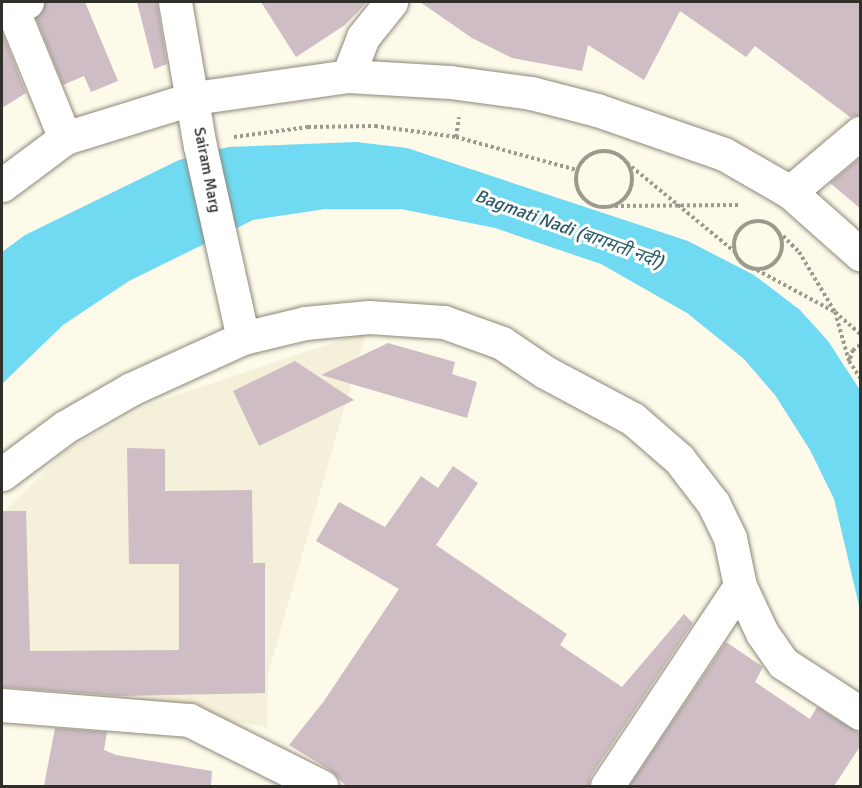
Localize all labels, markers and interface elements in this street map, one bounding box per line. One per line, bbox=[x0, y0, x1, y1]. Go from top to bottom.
street label: Sairam Marg bbox=[189, 126, 225, 214]
water label: Bagmati Nadi (बागमती नदी) bbox=[472, 185, 666, 273]

